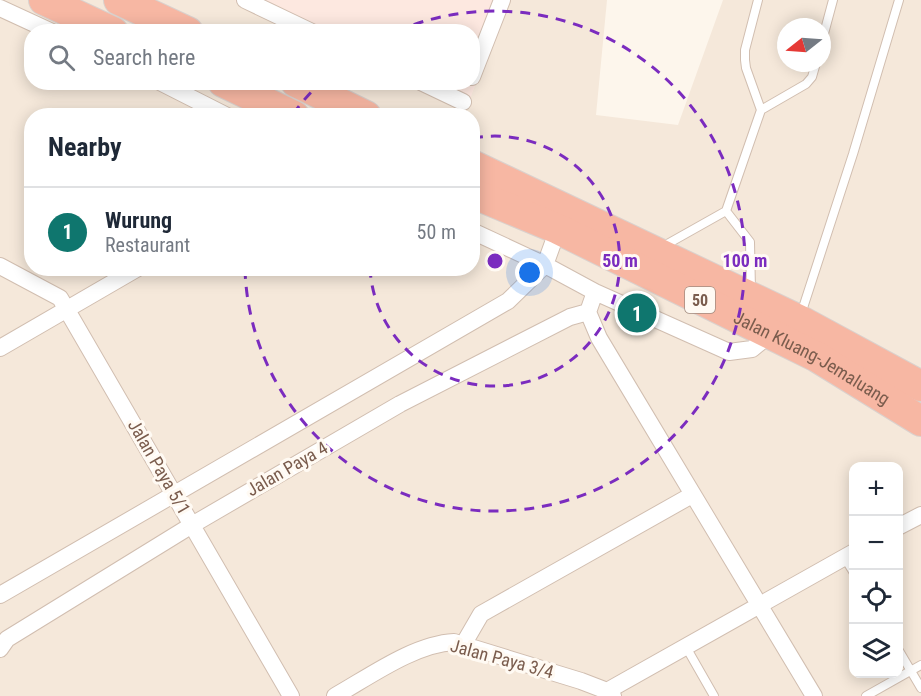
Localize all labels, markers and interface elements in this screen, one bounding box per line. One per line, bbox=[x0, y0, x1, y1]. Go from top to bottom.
north arrow bbox=[777, 18, 831, 72]
search box bbox=[24, 24, 480, 90]
icon: search bbox=[45, 41, 78, 74]
text: Search here bbox=[93, 45, 195, 70]
text: Nearby bbox=[48, 132, 122, 162]
text: Wurung bbox=[105, 208, 172, 233]
text: 1 bbox=[62, 220, 73, 244]
text: 50 m bbox=[417, 220, 456, 244]
text: Restaurant bbox=[105, 233, 190, 257]
text: 50 m bbox=[602, 250, 638, 271]
text: 100 m bbox=[723, 250, 767, 271]
centre of rings bbox=[485, 251, 505, 271]
your location bbox=[515, 258, 544, 287]
road number: 50 bbox=[685, 287, 715, 313]
pin: 1 bbox=[618, 290, 656, 336]
street label: Jalan Kluang-Jemaluang bbox=[731, 307, 894, 409]
street label: Jalan Paya 5/1 bbox=[124, 416, 195, 518]
street label: Jalan Paya 4 bbox=[242, 437, 331, 500]
map controls bbox=[849, 462, 903, 678]
button: + bbox=[849, 462, 903, 516]
button: − bbox=[849, 516, 903, 570]
button: locate bbox=[849, 570, 903, 624]
button: layers bbox=[849, 624, 903, 678]
street label: Jalan Paya 3/4 bbox=[448, 635, 556, 682]

